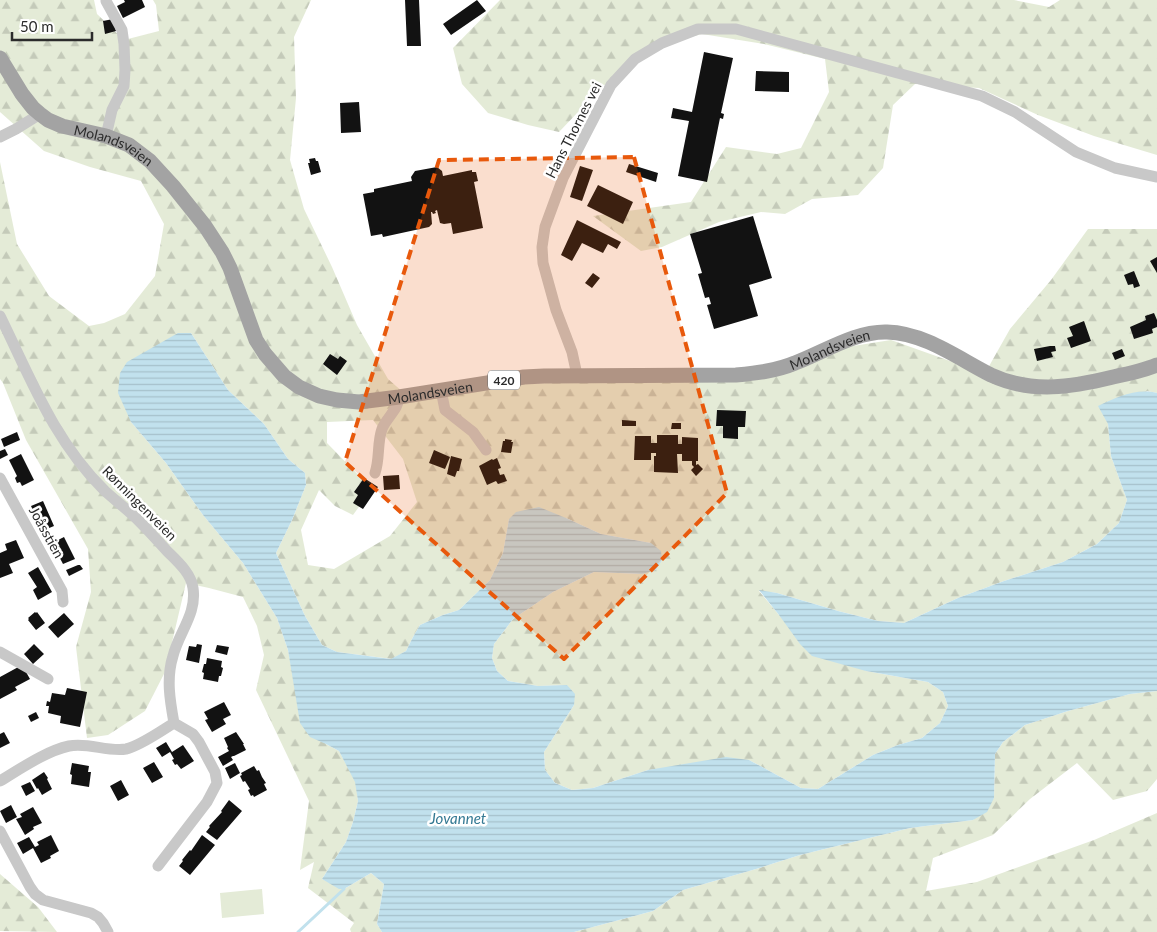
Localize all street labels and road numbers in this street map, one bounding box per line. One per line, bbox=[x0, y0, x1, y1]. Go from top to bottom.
street label: Hans Thornes vei bbox=[541, 79, 605, 181]
street label: Molandsveien bbox=[73, 121, 157, 169]
street label: Molandsveien bbox=[787, 325, 872, 373]
road number: 420 bbox=[488, 370, 520, 390]
street label: Molandsveien bbox=[387, 377, 474, 407]
street label: Rønningenveien bbox=[99, 462, 181, 544]
street label: Joåsstien bbox=[26, 503, 68, 561]

